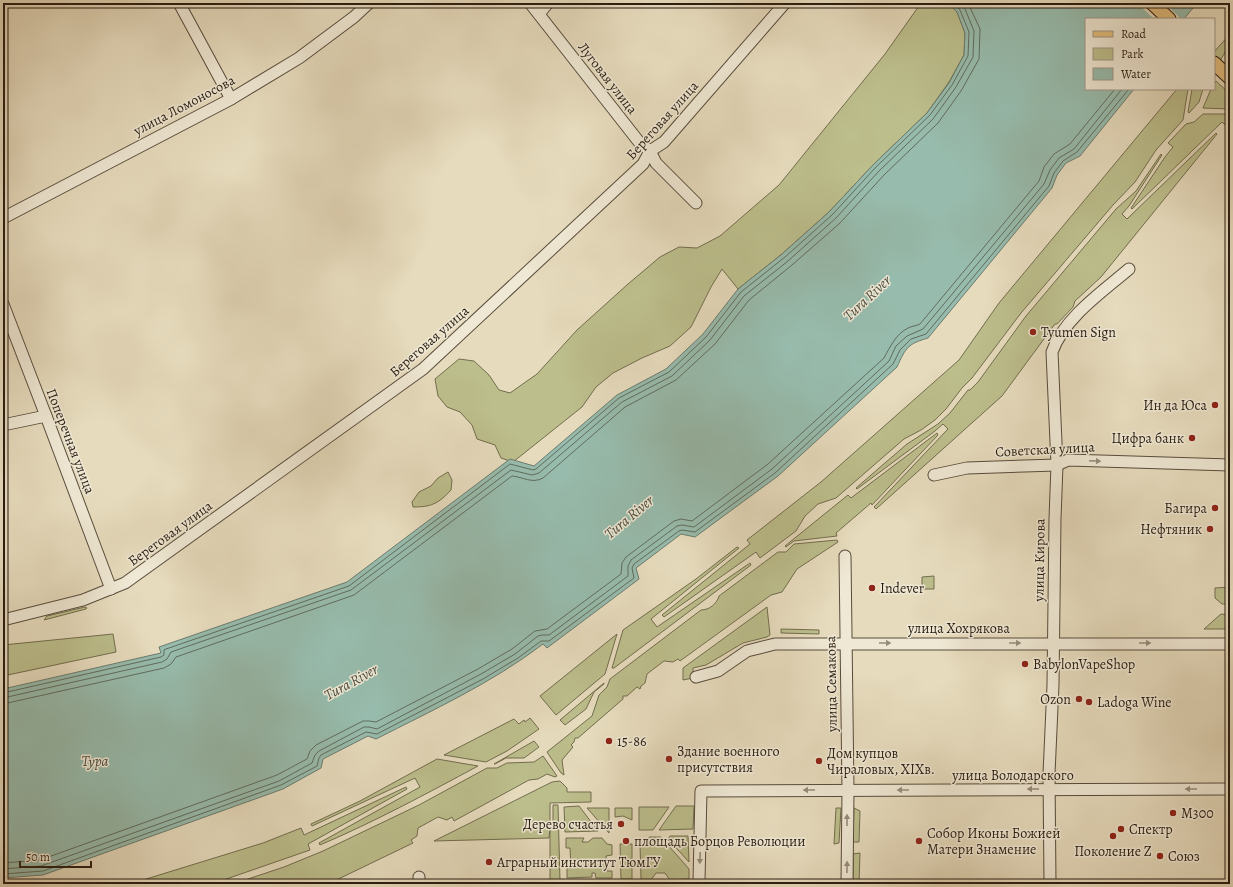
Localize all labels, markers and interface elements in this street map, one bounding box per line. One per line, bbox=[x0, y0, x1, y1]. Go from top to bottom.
legend bbox=[1085, 18, 1215, 90]
text: Road bbox=[1121, 26, 1147, 42]
street label: Луговая улица bbox=[574, 38, 642, 119]
text: Park bbox=[1121, 46, 1144, 62]
text: Water bbox=[1120, 66, 1151, 82]
street label: улица Ломоносова bbox=[129, 70, 239, 141]
street label: Береговая улица bbox=[622, 76, 703, 164]
water label: Tura River bbox=[839, 270, 896, 325]
street label: Береговая улица bbox=[385, 301, 474, 381]
place label: Tyumen Sign bbox=[1041, 323, 1116, 342]
marker: Tyumen Sign bbox=[1028, 327, 1038, 337]
street label: Поперечная улица bbox=[42, 386, 100, 497]
place label: Ин да Юса bbox=[1143, 396, 1208, 415]
marker: Ин да Юса bbox=[1210, 400, 1220, 410]
place label: Цифра банк bbox=[1112, 429, 1184, 448]
marker: Цифра банк bbox=[1187, 433, 1197, 443]
street label: Советская улица bbox=[995, 437, 1096, 462]
one-way arrow bbox=[1089, 458, 1102, 464]
water label: Tura River bbox=[600, 490, 658, 543]
street label: Береговая улица bbox=[124, 496, 217, 570]
place label: Багира bbox=[1164, 499, 1208, 518]
marker: Багира bbox=[1210, 503, 1220, 513]
street label: улица Кирова bbox=[1029, 518, 1050, 603]
place label: Нефтяник bbox=[1140, 520, 1202, 539]
marker: Нефтяник bbox=[1205, 524, 1215, 534]
place label: Indever bbox=[880, 579, 925, 598]
marker: Indever bbox=[867, 583, 877, 593]
street label: улица Хохрякова bbox=[907, 619, 1011, 638]
street label: улица Семакова bbox=[821, 635, 842, 733]
one-way arrow bbox=[879, 640, 892, 646]
one-way arrow bbox=[1009, 640, 1022, 646]
one-way arrow bbox=[1139, 640, 1152, 646]
place label: BabylonVapeShop bbox=[1033, 655, 1135, 674]
water label: Tura River bbox=[321, 659, 382, 705]
marker: BabylonVapeShop bbox=[1020, 659, 1030, 669]
place label: Ozon bbox=[1040, 690, 1071, 709]
place label: Ladoga Wine bbox=[1097, 693, 1172, 712]
marker: Ozon bbox=[1074, 694, 1084, 704]
marker: Ladoga Wine bbox=[1084, 697, 1094, 707]
place label: 15-86 bbox=[617, 732, 646, 751]
marker: 15-86 bbox=[604, 736, 614, 746]
place label: Здание военного присутствия bbox=[677, 742, 780, 777]
place label: Дом купцов Чираловых, XIXв. bbox=[827, 744, 935, 779]
water label: Тура bbox=[81, 751, 109, 771]
marker: Здание военного присутствия bbox=[664, 754, 674, 764]
marker: Дом купцов Чираловых, XIXв. bbox=[814, 756, 824, 766]
street label: улица Володарского bbox=[951, 766, 1074, 785]
one-way arrow bbox=[1026, 786, 1039, 792]
one-way arrow bbox=[1184, 786, 1197, 792]
one-way arrow bbox=[802, 787, 815, 793]
one-way arrow bbox=[896, 787, 909, 793]
place label: М300 bbox=[1181, 804, 1214, 823]
marker: М300 bbox=[1168, 808, 1178, 818]
one-way arrow bbox=[844, 813, 850, 826]
place label: Дерево счастья bbox=[523, 815, 613, 834]
marker: Дерево счастья bbox=[616, 819, 626, 829]
place label: Спектр bbox=[1129, 820, 1173, 839]
place label: Собор Иконы Божией Матери Знамение bbox=[927, 824, 1060, 859]
marker: Спектр bbox=[1116, 824, 1126, 834]
marker: Поколение Z bbox=[1108, 831, 1118, 841]
place label: площадь Борцов Революции bbox=[634, 832, 805, 851]
marker: площадь Борцов Революции bbox=[621, 836, 631, 846]
marker: Собор Иконы Божией Матери Знамение bbox=[914, 836, 924, 846]
place label: Поколение Z bbox=[1074, 842, 1152, 861]
scale bar bbox=[20, 843, 91, 869]
place label: Союз bbox=[1168, 847, 1200, 866]
text: 50 m bbox=[26, 849, 50, 865]
marker: Союз bbox=[1155, 851, 1165, 861]
one-way arrow bbox=[697, 852, 703, 865]
place label: Аграрный институт ТюмГУ bbox=[496, 853, 661, 872]
marker: Аграрный институт ТюмГУ bbox=[484, 857, 494, 867]
one-way arrow bbox=[844, 860, 850, 873]

